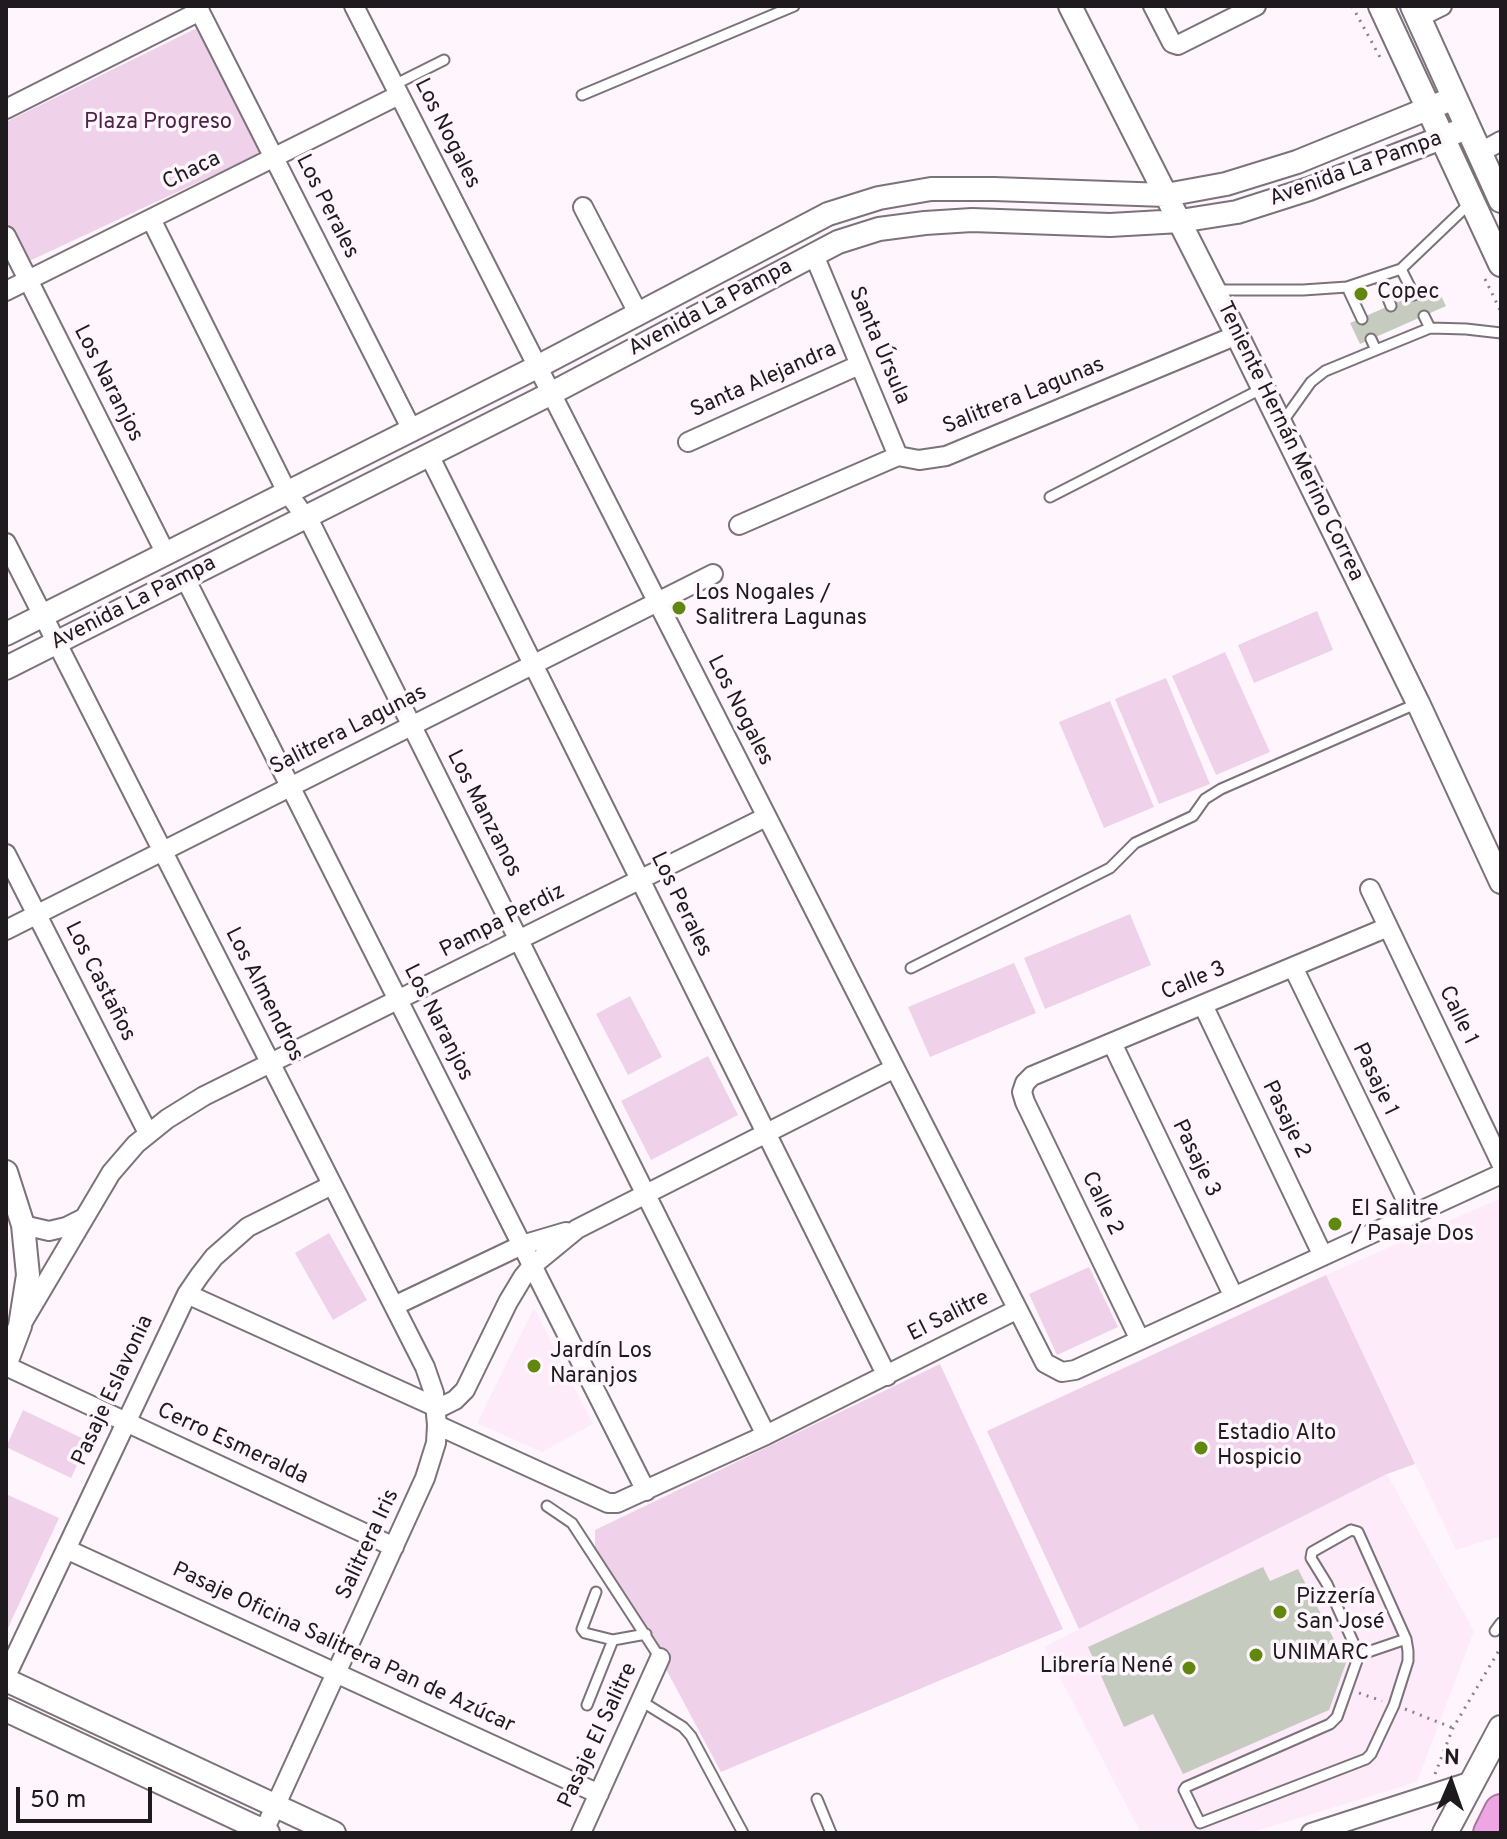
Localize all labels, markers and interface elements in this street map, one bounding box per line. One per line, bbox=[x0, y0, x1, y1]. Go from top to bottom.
street label: Los Nogales bbox=[407, 75, 485, 193]
park label: Plaza Progreso bbox=[84, 111, 232, 137]
street label: Avenida La Pampa bbox=[1266, 127, 1446, 213]
street label: Chaca bbox=[159, 147, 225, 197]
street label: Los Perales bbox=[289, 151, 363, 263]
street label: Avenida La Pampa bbox=[625, 255, 797, 363]
place label: Copec bbox=[1377, 281, 1440, 307]
street label: Santa Úrsula bbox=[841, 283, 915, 409]
marker: Copec bbox=[1352, 285, 1370, 303]
street label: Teniente Hernán Merino Correa bbox=[1210, 298, 1368, 586]
street label: Los Naranjos bbox=[66, 321, 148, 447]
street label: Santa Alejandra bbox=[687, 337, 841, 425]
street label: Salitrera Lagunas bbox=[939, 353, 1109, 441]
street label: Avenida La Pampa bbox=[47, 551, 221, 657]
place label: Los Nogales / Salitrera Lagunas bbox=[695, 582, 867, 634]
marker: Los Nogales / Salitrera Lagunas bbox=[670, 599, 688, 617]
street label: Los Nogales bbox=[700, 652, 778, 770]
street label: Salitrera Lagunas bbox=[266, 680, 432, 782]
street label: Los Manzanos bbox=[440, 746, 526, 882]
street label: Los Perales bbox=[643, 848, 717, 962]
street label: Pampa Perdiz bbox=[436, 879, 570, 965]
street label: Los Castaños bbox=[58, 918, 140, 1046]
street label: Los Almendros bbox=[218, 924, 308, 1066]
street label: Calle 3 bbox=[1158, 957, 1230, 1007]
street label: Los Naranjos bbox=[396, 960, 478, 1086]
street label: Calle 1 bbox=[1431, 982, 1483, 1050]
street label: Pasaje 1 bbox=[1345, 1039, 1403, 1121]
street label: Pasaje 2 bbox=[1255, 1077, 1315, 1163]
street label: Pasaje 3 bbox=[1165, 1116, 1225, 1202]
street label: Calle 2 bbox=[1074, 1168, 1128, 1240]
place label: El Salitre / Pasaje Dos bbox=[1351, 1198, 1474, 1250]
marker: El Salitre / Pasaje Dos bbox=[1326, 1215, 1344, 1233]
street label: El Salitre bbox=[904, 1285, 994, 1349]
street label: Pasaje Eslavonia bbox=[68, 1311, 160, 1471]
place label: Jardín Los Naranjos bbox=[550, 1340, 652, 1392]
marker: Jardín Los Naranjos bbox=[525, 1357, 543, 1375]
street label: Cerro Esmeralda bbox=[152, 1398, 312, 1492]
place label: Estadio Alto Hospicio bbox=[1217, 1422, 1336, 1474]
marker: Estadio Alto Hospicio bbox=[1192, 1439, 1210, 1457]
street label: Salitrera Iris bbox=[332, 1485, 406, 1605]
street label: Pasaje Oficina Salitrera Pan de Azúcar bbox=[167, 1558, 519, 1740]
place label: Pizzería San José bbox=[1296, 1586, 1385, 1638]
marker: Pizzería San José bbox=[1271, 1603, 1289, 1621]
place label: UNIMARC bbox=[1272, 1642, 1369, 1668]
marker: UNIMARC bbox=[1247, 1646, 1265, 1664]
place label: Librería Nené bbox=[1040, 1655, 1173, 1681]
street label: Pasaje El Salitre bbox=[554, 1659, 644, 1813]
marker: Librería Nené bbox=[1180, 1659, 1198, 1677]
north arrow bbox=[1411, 1743, 1491, 1823]
text: N bbox=[1443, 1745, 1460, 1772]
scale bar bbox=[20, 1771, 156, 1821]
text: 50 m bbox=[30, 1786, 86, 1816]

